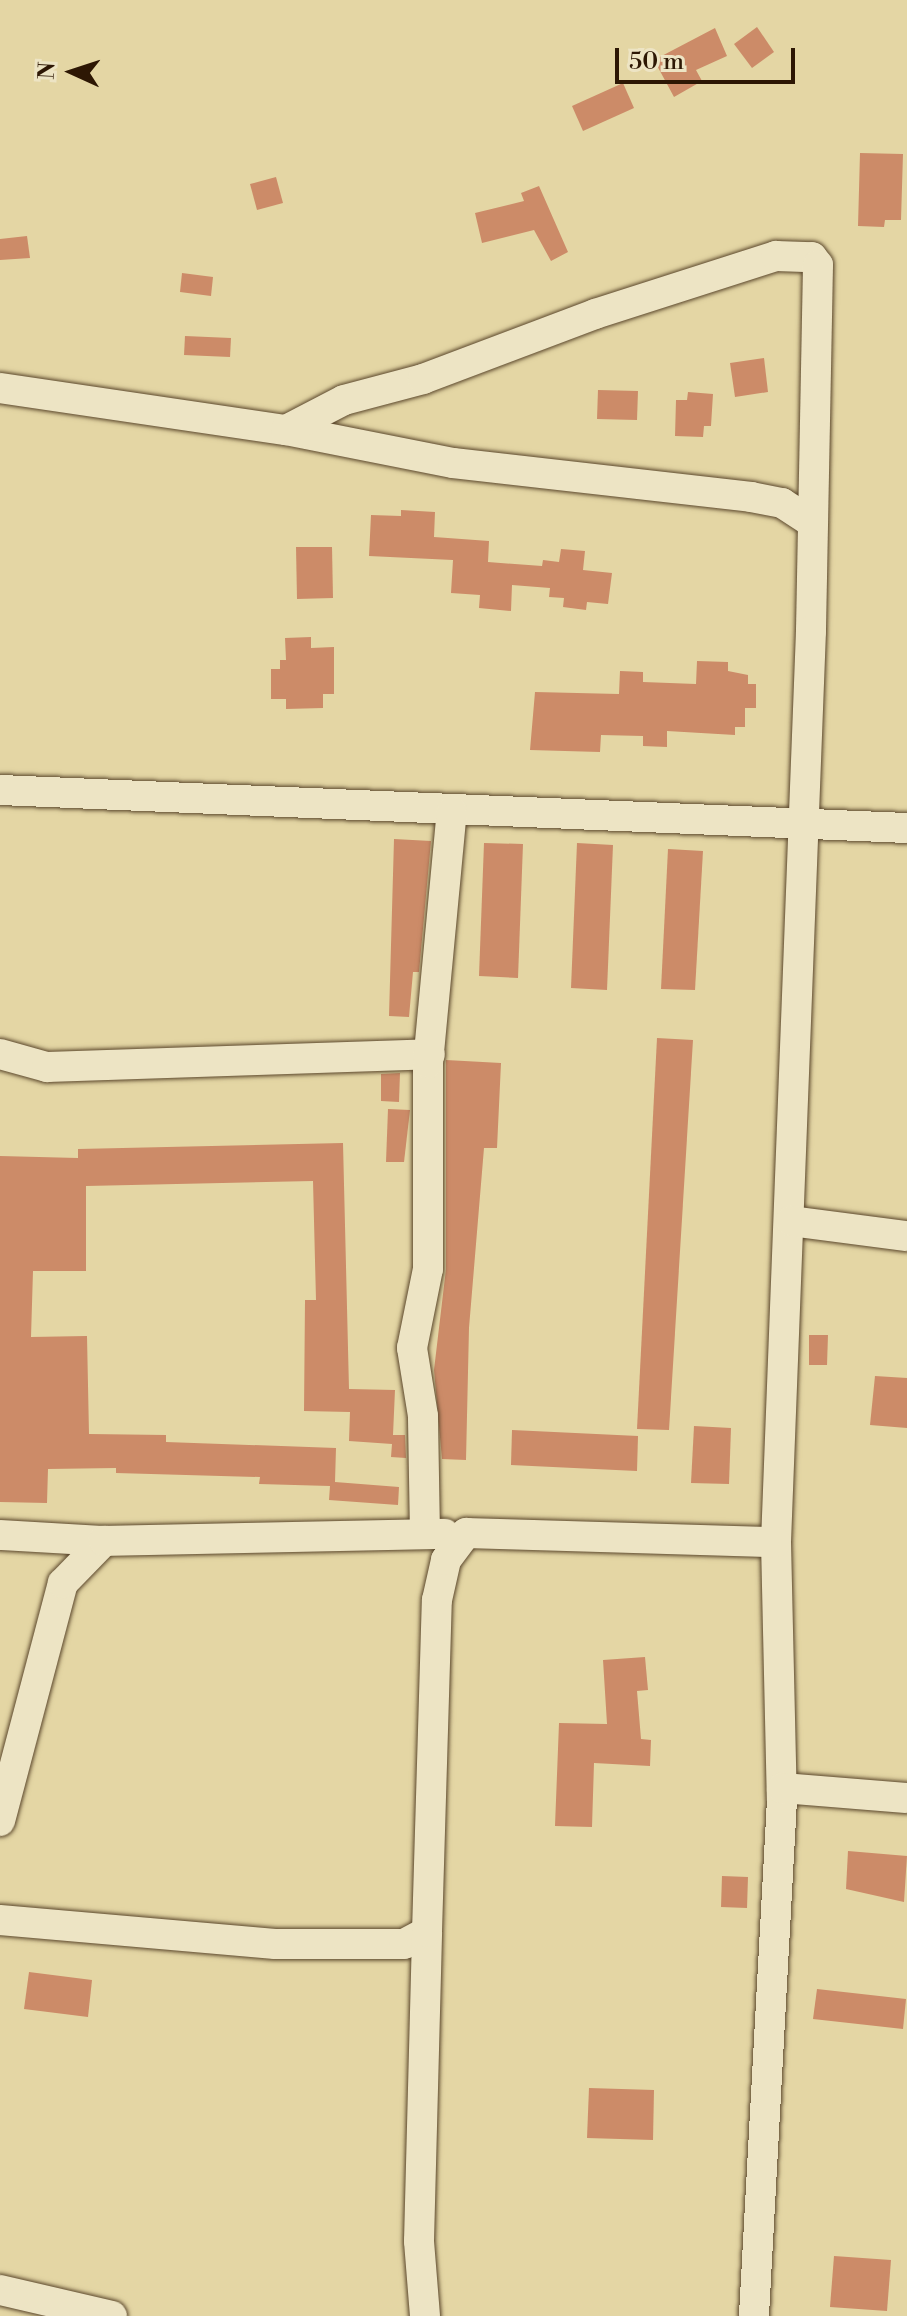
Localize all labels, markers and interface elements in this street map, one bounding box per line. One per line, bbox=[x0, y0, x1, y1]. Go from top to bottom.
north arrow bbox=[32, 32, 112, 112]
scale bar bbox=[619, 32, 799, 82]
text: 50 m bbox=[629, 47, 684, 77]
text: N bbox=[34, 61, 61, 80]

